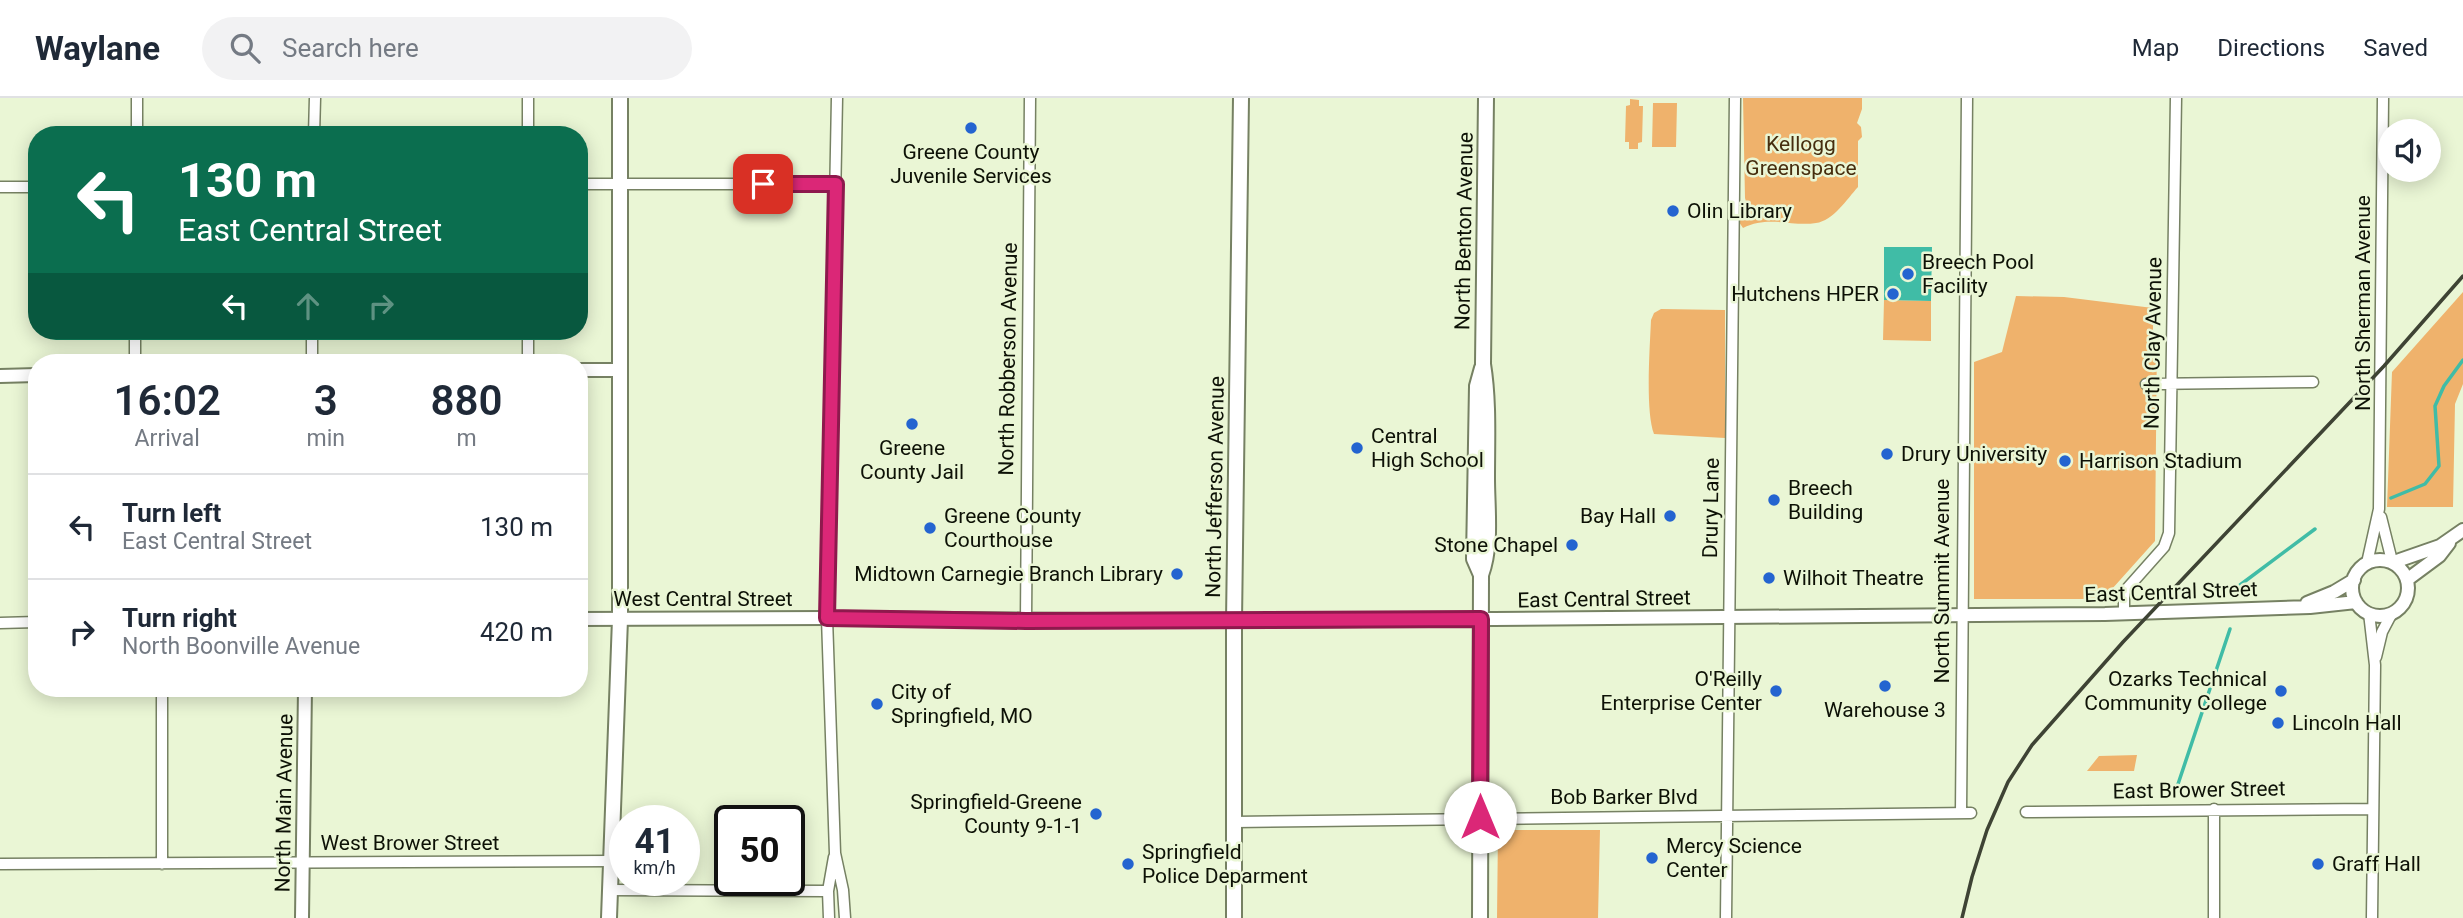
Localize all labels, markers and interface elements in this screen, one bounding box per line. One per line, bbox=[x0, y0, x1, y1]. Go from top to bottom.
search box bbox=[202, 17, 692, 80]
text: Waylane bbox=[35, 29, 160, 68]
icon: search bbox=[226, 29, 264, 67]
text: Search here bbox=[282, 33, 419, 63]
text: Map bbox=[2132, 34, 2179, 62]
text: Directions bbox=[2217, 34, 2325, 62]
text: Saved bbox=[2363, 34, 2428, 62]
map controls bbox=[2378, 119, 2441, 182]
button: sound bbox=[2378, 119, 2441, 182]
marker: Greene County Juvenile Services bbox=[963, 120, 979, 136]
street label: North Benton Avenue bbox=[1450, 132, 1478, 330]
park label: Kellogg Greenspace bbox=[1745, 132, 1857, 180]
place label: Greene County Juvenile Services bbox=[890, 140, 1052, 188]
text: 130 m bbox=[178, 152, 317, 209]
icon: left bbox=[63, 154, 154, 245]
pin bbox=[733, 154, 793, 214]
icon: arrive bbox=[744, 165, 782, 203]
street label: North Sherman Avenue bbox=[2351, 195, 2375, 411]
place label: Olin Library bbox=[1687, 199, 1792, 223]
marker: Olin Library bbox=[1665, 203, 1681, 219]
text: East Central Street bbox=[178, 211, 442, 249]
street label: North Robberson Avenue bbox=[994, 242, 1022, 476]
place label: Breech Pool Facility bbox=[1922, 250, 2034, 298]
street label: North Clay Avenue bbox=[2140, 257, 2166, 429]
marker: Breech Pool Facility bbox=[1900, 266, 1916, 282]
place label: Hutchens HPER bbox=[1731, 282, 1879, 306]
marker: Hutchens HPER bbox=[1885, 286, 1901, 302]
icon: left bbox=[216, 287, 254, 325]
icon: ahead bbox=[289, 287, 327, 325]
icon: right bbox=[362, 287, 400, 325]
text: 16:02 bbox=[114, 376, 221, 425]
text: 3 bbox=[314, 376, 338, 425]
text: 880 bbox=[430, 376, 502, 425]
street label: North Jefferson Avenue bbox=[1201, 376, 1229, 598]
marker: Greene County Jail bbox=[904, 416, 920, 432]
place label: Central High School bbox=[1371, 424, 1484, 472]
text: Arrival bbox=[135, 425, 200, 452]
text: min bbox=[306, 425, 345, 452]
text: m bbox=[456, 425, 477, 452]
place label: Greene County Jail bbox=[860, 436, 964, 484]
marker: Central High School bbox=[1349, 440, 1365, 456]
place label: Drury University bbox=[1901, 442, 2047, 466]
marker: Drury University bbox=[1879, 446, 1895, 462]
place label: Harrison Stadium bbox=[2079, 449, 2242, 473]
marker: Harrison Stadium bbox=[2057, 453, 2073, 469]
street label: Drury Lane bbox=[1698, 458, 1724, 558]
place label: Breech Building bbox=[1788, 476, 1863, 524]
street label: North Summit Avenue bbox=[1930, 479, 1954, 683]
marker: Breech Building bbox=[1766, 492, 1782, 508]
text: Turn left bbox=[122, 498, 221, 528]
place label: Greene County Courthouse bbox=[944, 504, 1081, 552]
place label: Bay Hall bbox=[1580, 504, 1656, 528]
icon: left bbox=[63, 508, 101, 546]
marker: Bay Hall bbox=[1662, 508, 1678, 524]
text: 130 m bbox=[480, 512, 553, 542]
marker: Greene County Courthouse bbox=[922, 520, 938, 536]
text: East Central Street bbox=[122, 528, 312, 555]
place label: Stone Chapel bbox=[1434, 533, 1558, 557]
marker: Stone Chapel bbox=[1564, 537, 1580, 553]
place label: Midtown Carnegie Branch Library bbox=[854, 562, 1163, 586]
marker: Midtown Carnegie Branch Library bbox=[1169, 566, 1185, 582]
place label: Wilhoit Theatre bbox=[1783, 566, 1924, 590]
marker: Wilhoit Theatre bbox=[1761, 570, 1777, 586]
street label: East Central Street bbox=[2084, 577, 2258, 607]
street label: East Central Street bbox=[1517, 585, 1691, 613]
street label: West Central Street bbox=[613, 587, 793, 611]
text: Turn right bbox=[122, 603, 237, 633]
icon: right bbox=[63, 613, 101, 651]
text: 420 m bbox=[480, 617, 553, 647]
text: North Boonville Avenue bbox=[122, 633, 360, 660]
place label: O'Reilly Enterprise Center bbox=[1601, 667, 1762, 715]
place label: Ozarks Technical Community College bbox=[2084, 667, 2267, 715]
marker: Warehouse 3 bbox=[1877, 678, 1893, 694]
place label: City of Springfield, MO bbox=[891, 680, 1033, 728]
marker: O'Reilly Enterprise Center bbox=[1768, 683, 1784, 699]
marker: Ozarks Technical Community College bbox=[2273, 683, 2289, 699]
marker: City of Springfield, MO bbox=[869, 696, 885, 712]
place label: Warehouse 3 bbox=[1824, 698, 1946, 722]
place label: Lincoln Hall bbox=[2292, 711, 2402, 735]
street label: North Main Avenue bbox=[270, 714, 298, 892]
marker: Lincoln Hall bbox=[2270, 715, 2286, 731]
street label: East Brower Street bbox=[2112, 776, 2286, 804]
position arrow bbox=[1443, 780, 1517, 854]
street label: Bob Barker Blvd bbox=[1550, 785, 1698, 809]
place label: Springfield-Greene County 9-1-1 bbox=[910, 790, 1082, 838]
speed limit sign: 50 bbox=[714, 805, 805, 896]
marker: Springfield-Greene County 9-1-1 bbox=[1088, 806, 1104, 822]
text: 41 bbox=[634, 821, 675, 862]
street label: West Brower Street bbox=[321, 831, 500, 855]
place label: Mercy Science Center bbox=[1666, 834, 1802, 882]
place label: Springfield Police Deparment bbox=[1142, 840, 1308, 888]
marker: Mercy Science Center bbox=[1644, 850, 1660, 866]
place label: Graff Hall bbox=[2332, 852, 2421, 876]
marker: Springfield Police Deparment bbox=[1120, 856, 1136, 872]
marker: Graff Hall bbox=[2310, 856, 2326, 872]
text: km/h bbox=[633, 857, 676, 878]

